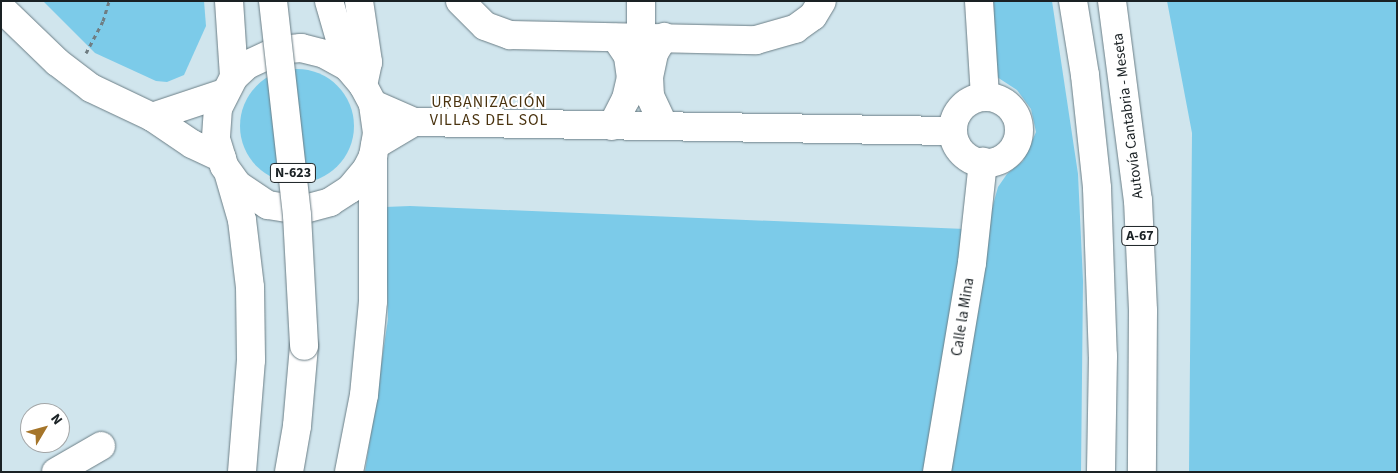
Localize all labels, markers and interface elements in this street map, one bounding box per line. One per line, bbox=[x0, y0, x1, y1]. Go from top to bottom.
street label: Autovía Cantabria - Meseta bbox=[1109, 32, 1147, 200]
district label: URBANIZACIÓN VILLAS DEL SOL bbox=[428, 92, 550, 130]
road number: N-623 bbox=[269, 162, 317, 184]
road number: A-67 bbox=[1121, 225, 1159, 248]
street label: Calle la Mina bbox=[948, 277, 978, 357]
north arrow bbox=[20, 403, 70, 453]
text: N bbox=[45, 410, 67, 429]

